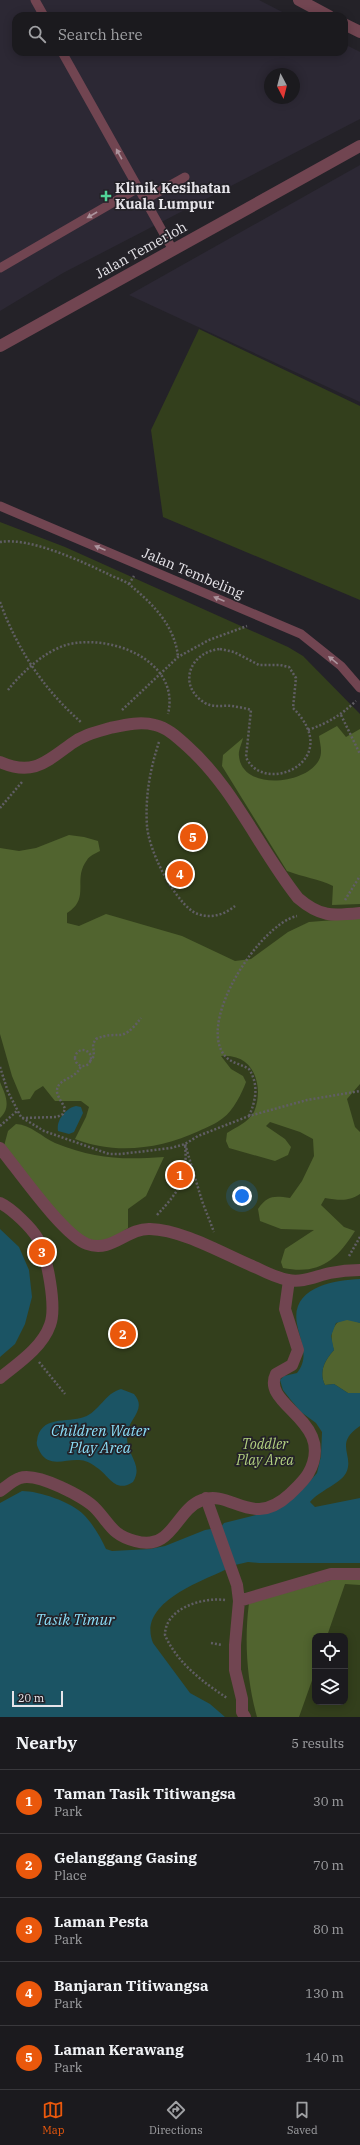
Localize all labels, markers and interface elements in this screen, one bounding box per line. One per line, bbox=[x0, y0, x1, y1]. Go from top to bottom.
search box bbox=[12, 12, 348, 56]
icon: search bbox=[26, 23, 48, 45]
text: Search here bbox=[58, 25, 143, 44]
north arrow bbox=[264, 68, 300, 104]
one-way arrow bbox=[115, 149, 122, 160]
place label: Klinik Kesihatan Kuala Lumpur bbox=[115, 179, 230, 213]
marker: Klinik Kesihatan Kuala Lumpur bbox=[100, 190, 112, 202]
one-way arrow bbox=[86, 212, 98, 219]
street label: Jalan Temerloh bbox=[92, 217, 190, 283]
street label: Jalan Tembeling bbox=[140, 544, 247, 603]
one-way arrow bbox=[93, 545, 105, 551]
one-way arrow bbox=[213, 596, 225, 602]
one-way arrow bbox=[328, 655, 339, 664]
pin: 5 bbox=[180, 822, 206, 852]
pin: 4 bbox=[167, 859, 193, 889]
pin: 1 bbox=[167, 1160, 193, 1190]
your location bbox=[232, 1186, 252, 1206]
pin: 3 bbox=[29, 1237, 55, 1267]
pin: 2 bbox=[110, 1319, 136, 1349]
water label: Children Water Play Area bbox=[51, 1421, 150, 1457]
park label: Toddler Play Area bbox=[235, 1435, 294, 1469]
water label: Tasik Timur bbox=[35, 1610, 115, 1629]
map controls bbox=[312, 1633, 348, 1705]
button: locate bbox=[312, 1633, 348, 1669]
button: layers bbox=[312, 1669, 348, 1705]
scale bar bbox=[12, 1689, 63, 1708]
text: 20 m bbox=[18, 1691, 44, 1705]
text: Nearby bbox=[16, 1732, 77, 1754]
text: 5 results bbox=[291, 1735, 344, 1752]
text: Taman Tasik Titiwangsa bbox=[54, 1784, 236, 1803]
text: 1 bbox=[25, 1793, 33, 1810]
text: 30 m bbox=[313, 1793, 344, 1810]
text: Park bbox=[54, 1803, 82, 1820]
text: Gelanggang Gasing bbox=[54, 1848, 197, 1867]
text: 2 bbox=[25, 1857, 33, 1874]
text: 70 m bbox=[313, 1857, 344, 1874]
text: Place bbox=[54, 1867, 87, 1884]
text: Laman Pesta bbox=[54, 1912, 149, 1931]
text: 3 bbox=[25, 1921, 33, 1938]
text: 80 m bbox=[313, 1921, 344, 1938]
text: Park bbox=[54, 1931, 82, 1948]
text: Banjaran Titiwangsa bbox=[54, 1976, 208, 1995]
text: 4 bbox=[25, 1985, 33, 2002]
text: 130 m bbox=[305, 1985, 344, 2002]
text: Park bbox=[54, 1995, 82, 2012]
text: Laman Kerawang bbox=[54, 2040, 184, 2059]
text: 5 bbox=[25, 2049, 33, 2066]
text: 140 m bbox=[305, 2049, 344, 2066]
text: Park bbox=[54, 2059, 82, 2076]
tab: Map bbox=[42, 2099, 65, 2137]
tab: Directions bbox=[149, 2099, 203, 2137]
tab: Saved bbox=[287, 2099, 318, 2137]

